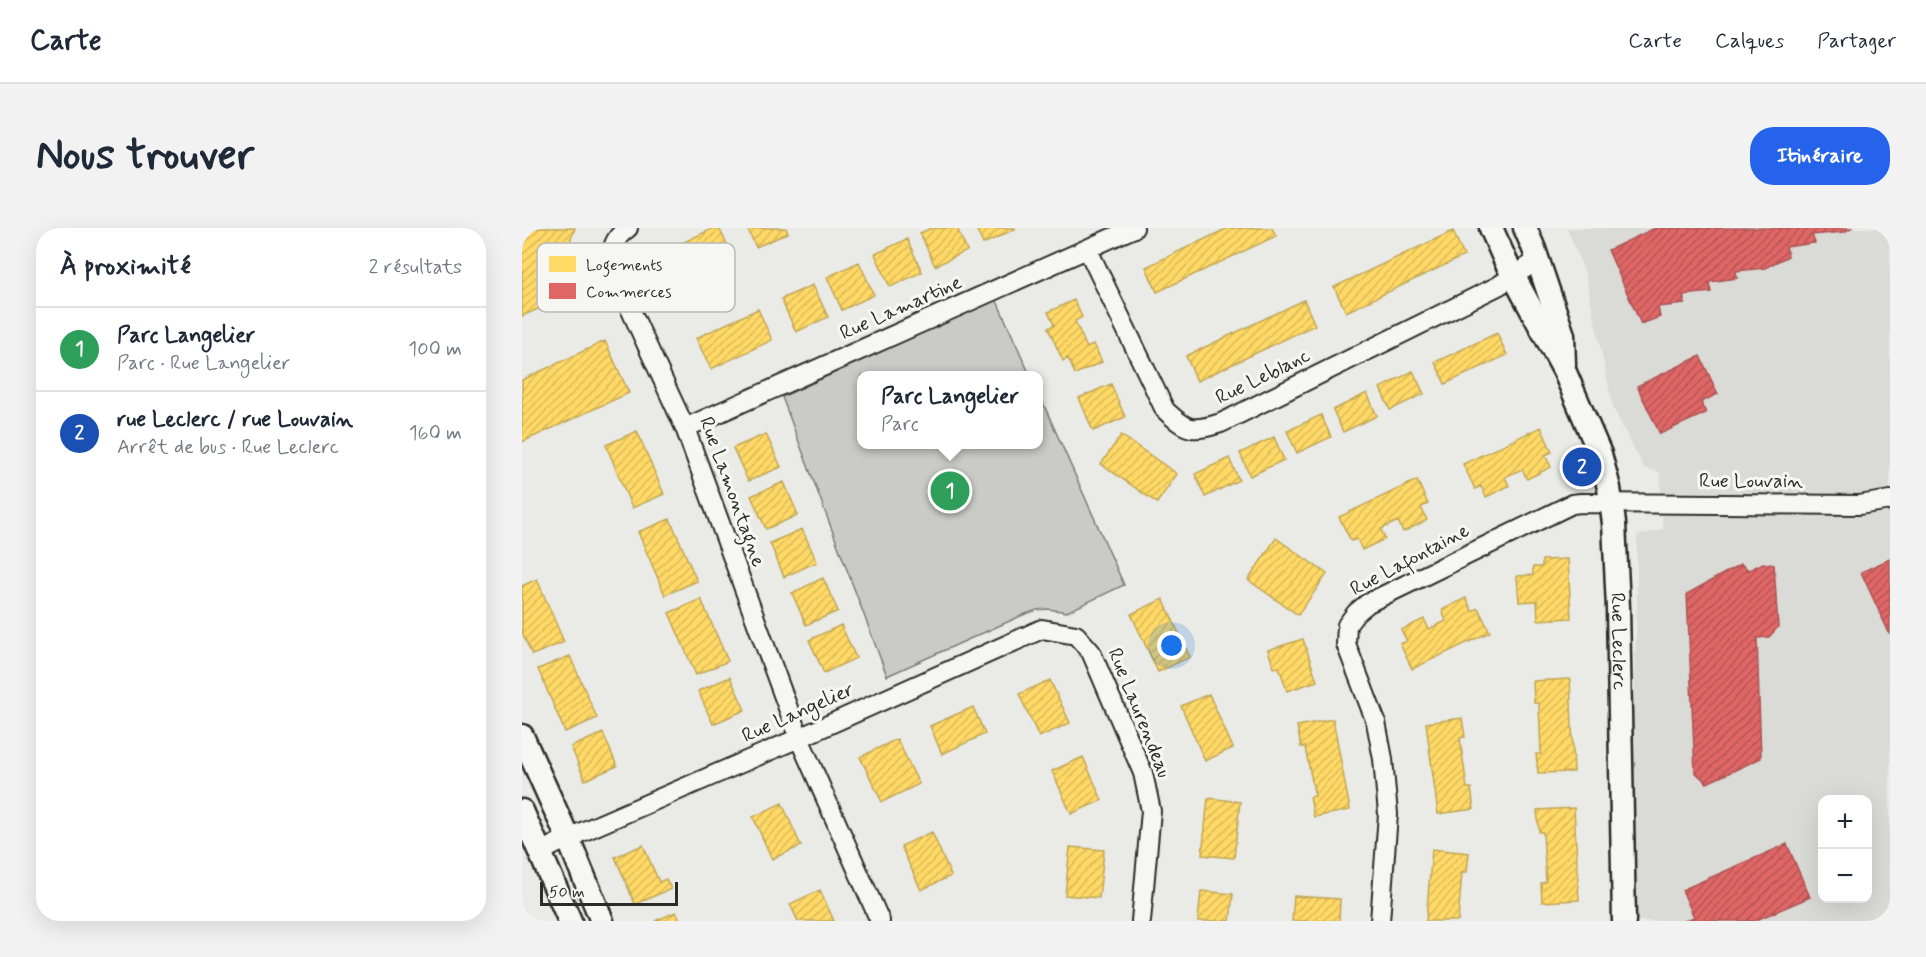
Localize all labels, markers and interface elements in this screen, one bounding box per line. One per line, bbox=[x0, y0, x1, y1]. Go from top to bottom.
text: Carte bbox=[30, 23, 102, 60]
text: Carte bbox=[1628, 27, 1682, 55]
text: Calques bbox=[1715, 27, 1784, 55]
text: Partager bbox=[1817, 27, 1896, 55]
button: Itinéraire bbox=[1750, 127, 1890, 185]
text: Nous trouver bbox=[36, 129, 254, 184]
legend bbox=[537, 243, 735, 312]
text: À proximité bbox=[60, 250, 191, 284]
text: 2 résultats bbox=[369, 254, 462, 281]
text: Logements bbox=[586, 255, 662, 277]
street label: Rue Lamartine bbox=[836, 269, 966, 347]
text: Commerces bbox=[586, 282, 672, 303]
text: Parc Langelier bbox=[117, 322, 255, 350]
text: 1 bbox=[75, 336, 84, 363]
text: 100 m bbox=[408, 336, 462, 363]
street label: Rue Leblanc bbox=[1211, 342, 1315, 412]
text: Parc · Rue Langelier bbox=[117, 350, 290, 377]
popup bbox=[857, 371, 1043, 449]
text: Parc Langelier bbox=[881, 383, 1019, 411]
text: rue Leclerc / rue Louvain bbox=[117, 406, 353, 434]
text: Parc bbox=[881, 411, 919, 438]
street label: Rue Lamontagne bbox=[690, 413, 772, 571]
text: 2 bbox=[75, 420, 84, 447]
text: 160 m bbox=[409, 420, 462, 447]
text: Arrêt de bus · Rue Leclerc bbox=[117, 434, 339, 461]
pin: 2 bbox=[1562, 444, 1602, 490]
pin: 1 bbox=[930, 468, 970, 514]
street label: Rue Louvain bbox=[1699, 468, 1803, 495]
street label: Rue Lafontaine bbox=[1346, 517, 1475, 605]
street label: Rue Leclerc bbox=[1604, 592, 1633, 690]
your location bbox=[1157, 631, 1186, 660]
street label: Rue Laurendeau bbox=[1101, 644, 1177, 782]
street label: Rue Langelier bbox=[738, 676, 859, 751]
map controls bbox=[1818, 795, 1872, 903]
button: + bbox=[1818, 795, 1872, 849]
button: − bbox=[1818, 849, 1872, 903]
scale bar bbox=[540, 879, 678, 906]
text: 50 m bbox=[549, 882, 585, 903]

